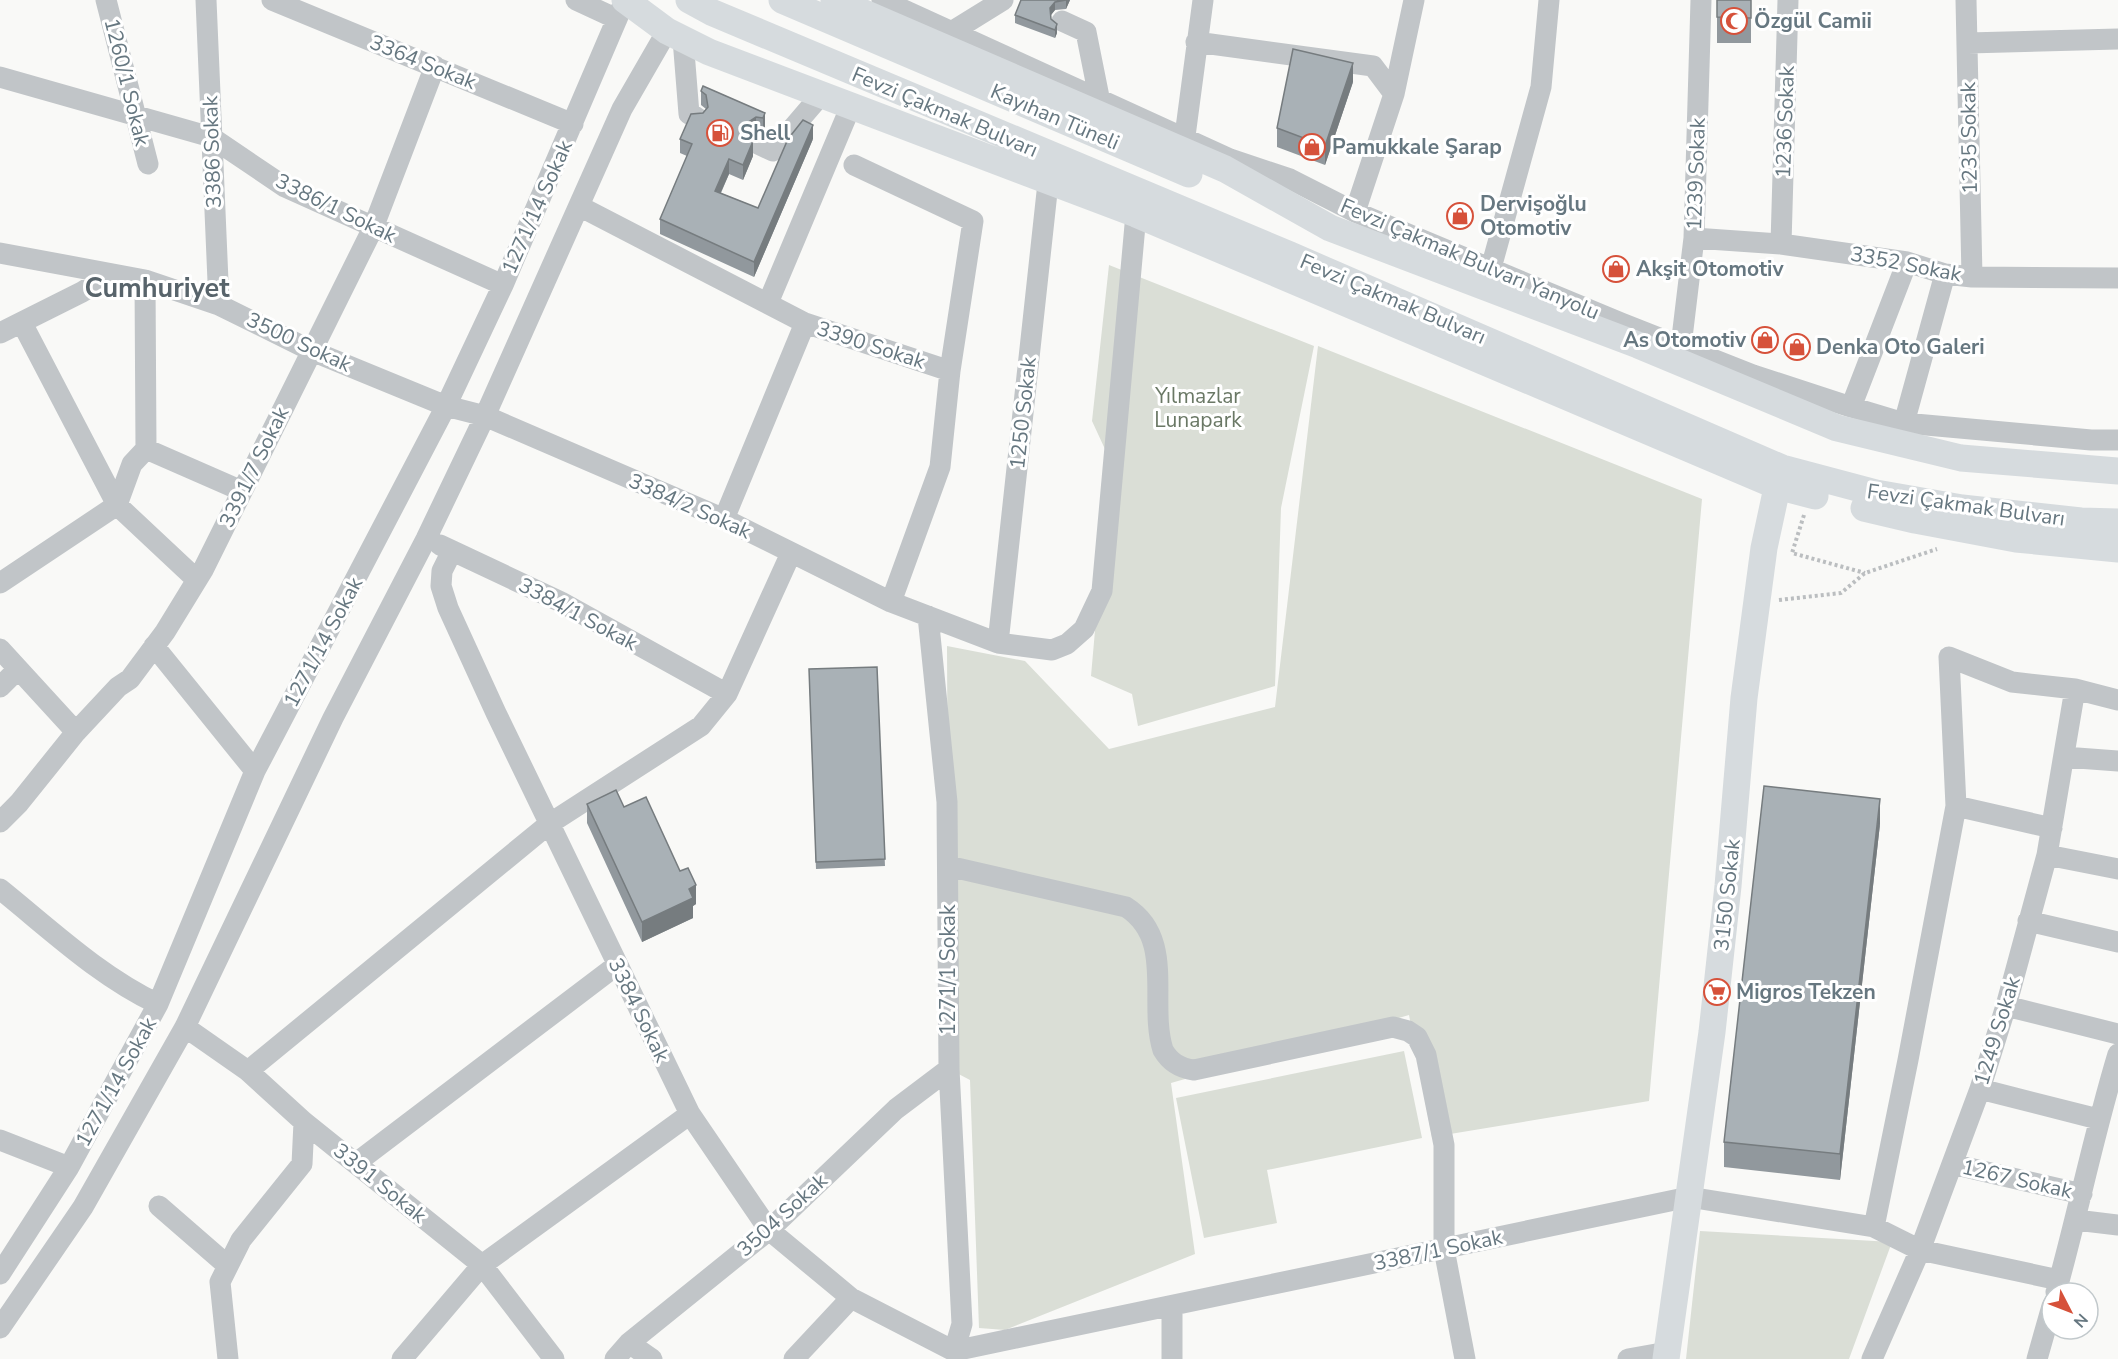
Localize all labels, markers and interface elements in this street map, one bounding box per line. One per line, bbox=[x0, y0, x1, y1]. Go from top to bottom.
mosque icon: Özgül Camii bbox=[1719, 6, 1749, 36]
place label: Özgül Camii bbox=[1754, 7, 1872, 35]
street label: 1260/1 Sokak bbox=[98, 15, 157, 149]
street label: 3364 Sokak bbox=[366, 28, 481, 96]
street label: Fevzi Çakmak Bulvarı bbox=[848, 60, 1042, 164]
street label: 1236 Sokak bbox=[1769, 65, 1801, 179]
street label: Kayıhan Tüneli bbox=[986, 77, 1124, 157]
street label: 1235 Sokak bbox=[1954, 81, 1984, 194]
street label: 3386 Sokak bbox=[196, 95, 228, 209]
street label: 1239 Sokak bbox=[1680, 117, 1712, 231]
fuel station icon: Shell bbox=[705, 118, 735, 148]
place label: Shell bbox=[740, 119, 791, 147]
shop icon: Pamukkale Şarap bbox=[1297, 132, 1327, 162]
place label: Pamukkale Şarap bbox=[1332, 133, 1502, 161]
street label: 1271/14 Sokak bbox=[495, 135, 579, 278]
street label: 3386/1 Sokak bbox=[271, 167, 401, 250]
place label: Dervişoğlu Otomotiv bbox=[1480, 190, 1587, 242]
street label: Fevzi Çakmak Bulvarı Yanyolu bbox=[1337, 193, 1603, 325]
shop icon: Dervişoğlu Otomotiv bbox=[1445, 201, 1475, 231]
street label: 3352 Sokak bbox=[1848, 240, 1964, 289]
street label: Fevzi Çakmak Bulvarı bbox=[1296, 248, 1490, 350]
shop icon: Akşit Otomotiv bbox=[1601, 254, 1631, 284]
place label: Akşit Otomotiv bbox=[1636, 255, 1784, 283]
district label: Cumhuriyet bbox=[84, 270, 230, 307]
street label: 3500 Sokak bbox=[242, 306, 356, 379]
street label: 3390 Sokak bbox=[813, 314, 929, 376]
shop icon: As Otomotiv bbox=[1750, 325, 1780, 355]
place label: As Otomotiv bbox=[1623, 326, 1747, 354]
shop icon: Denka Oto Galeri bbox=[1782, 332, 1812, 362]
place label: Denka Oto Galeri bbox=[1816, 333, 1985, 361]
street label: 1250 Sokak bbox=[1003, 355, 1043, 470]
park label: Yılmazlar Lunapark bbox=[1154, 382, 1242, 434]
street label: 3391/7 Sokak bbox=[213, 402, 296, 532]
street label: 3384/2 Sokak bbox=[624, 467, 756, 546]
street label: Fevzi Çakmak Bulvarı bbox=[1865, 477, 2067, 533]
street label: 3384/1 Sokak bbox=[514, 571, 643, 657]
street label: 1271/14 Sokak bbox=[277, 572, 369, 712]
street label: 3150 Sokak bbox=[1707, 837, 1747, 952]
street label: 1271/1 Sokak bbox=[934, 904, 962, 1035]
street label: 3384 Sokak bbox=[602, 953, 676, 1067]
street label: 1249 Sokak bbox=[1967, 973, 2027, 1089]
supermarket icon: Migros Tekzen bbox=[1702, 977, 1732, 1007]
place label: Migros Tekzen bbox=[1736, 978, 1876, 1006]
street label: 1271/14 Sokak bbox=[69, 1012, 163, 1152]
street label: 3391 Sokak bbox=[328, 1137, 433, 1230]
street label: 1267 Sokak bbox=[1959, 1153, 2075, 1205]
street label: 3504 Sokak bbox=[731, 1167, 834, 1263]
street label: 3387/1 Sokak bbox=[1371, 1223, 1505, 1277]
north arrow bbox=[2040, 1281, 2100, 1341]
text: N bbox=[2068, 1309, 2093, 1332]

